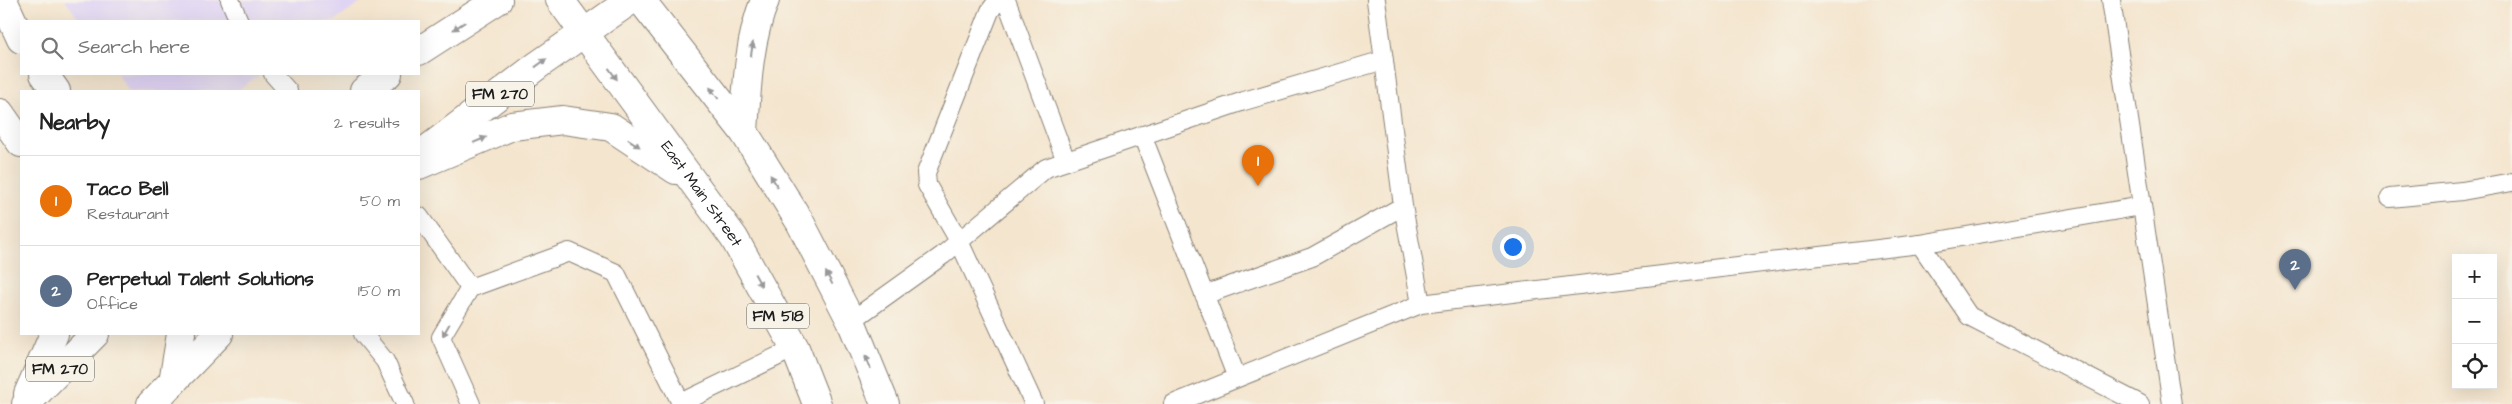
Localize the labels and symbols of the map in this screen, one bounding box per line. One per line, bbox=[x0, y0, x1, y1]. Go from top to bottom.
one-way arrow bbox=[452, 21, 465, 30]
one-way arrow bbox=[748, 40, 756, 56]
one-way arrow bbox=[534, 58, 548, 68]
one-way arrow bbox=[607, 67, 617, 80]
road number: FM 270 bbox=[466, 82, 534, 106]
one-way arrow bbox=[709, 87, 720, 100]
one-way arrow bbox=[473, 135, 487, 143]
street label: East Main Street bbox=[656, 136, 748, 251]
one-way arrow bbox=[627, 138, 641, 148]
pin: 1 bbox=[1242, 145, 1274, 186]
one-way arrow bbox=[770, 174, 779, 188]
your location bbox=[1500, 234, 1526, 260]
pin: 2 bbox=[2279, 249, 2311, 290]
one-way arrow bbox=[825, 270, 833, 285]
one-way arrow bbox=[753, 273, 762, 287]
road number: FM 518 bbox=[747, 304, 809, 328]
one-way arrow bbox=[442, 323, 450, 338]
one-way arrow bbox=[864, 354, 872, 369]
road number: FM 270 bbox=[26, 356, 94, 382]

